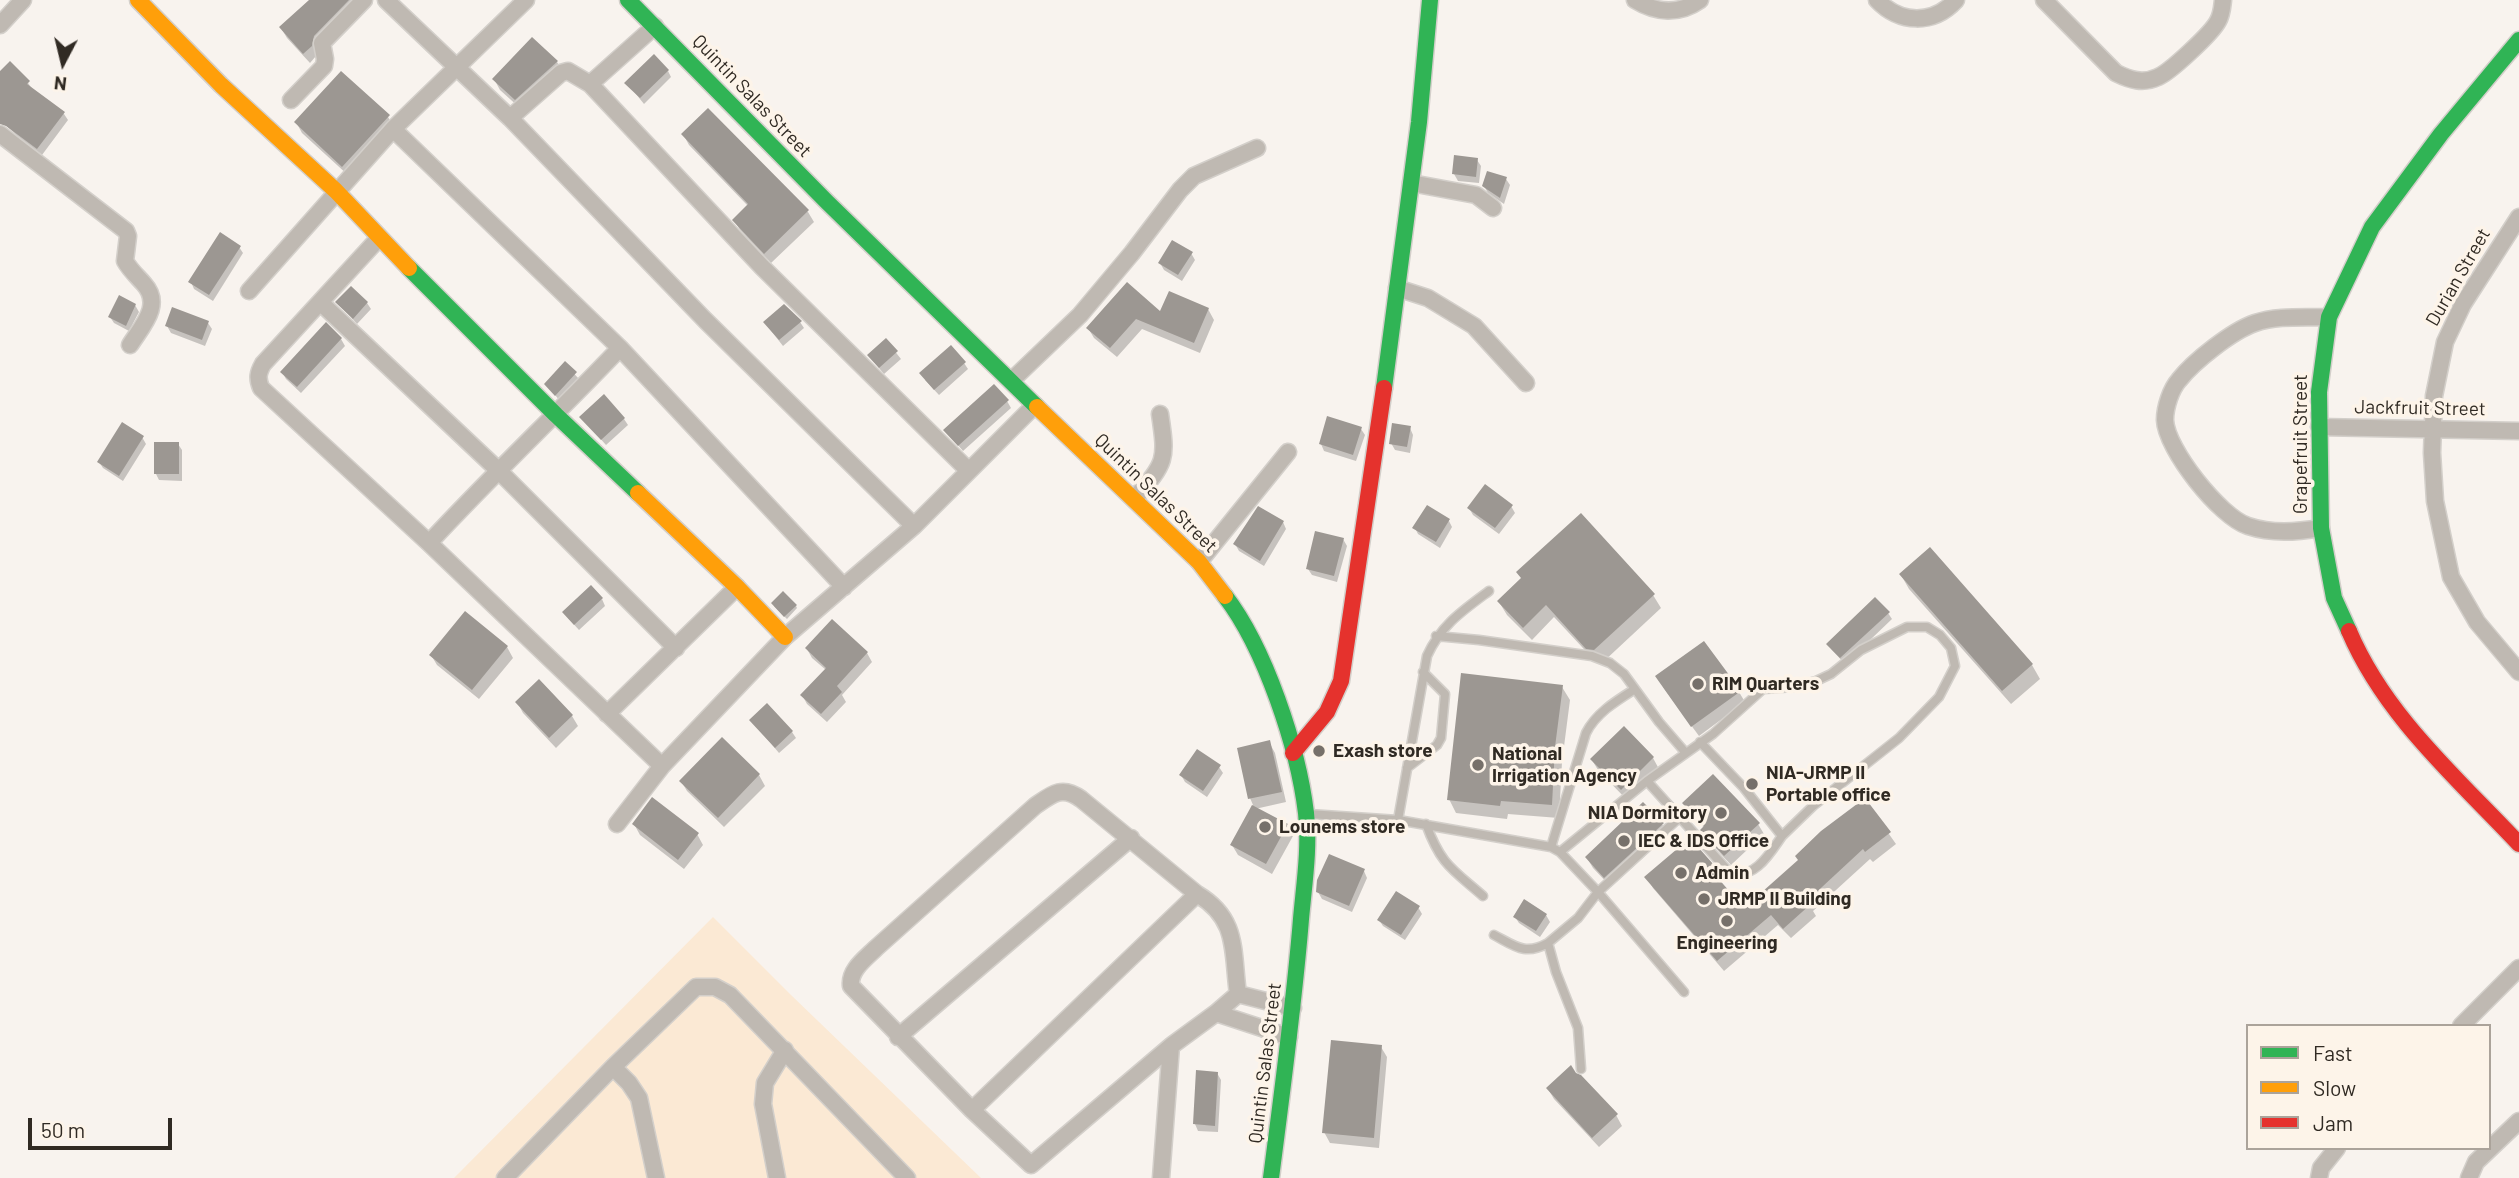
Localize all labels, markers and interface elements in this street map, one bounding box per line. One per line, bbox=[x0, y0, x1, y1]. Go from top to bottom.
north arrow bbox=[28, 28, 98, 98]
street label: Quintin Salas Street bbox=[688, 30, 816, 162]
text: N bbox=[53, 72, 68, 97]
street label: Durian Street bbox=[2421, 224, 2495, 330]
street label: Grapefruit Street bbox=[2290, 374, 2312, 514]
street label: Jackfruit Street bbox=[2354, 395, 2486, 421]
street label: Quintin Salas Street bbox=[1090, 429, 1222, 557]
place label: RIM Quarters bbox=[1712, 673, 1819, 695]
marker: RIM Quarters bbox=[1690, 676, 1706, 692]
place label: Exash store bbox=[1333, 740, 1433, 762]
marker: Exash store bbox=[1311, 743, 1327, 759]
place label: National Irrigation Agency bbox=[1492, 743, 1637, 787]
marker: National Irrigation Agency bbox=[1470, 757, 1486, 773]
place label: NIA-JRMP II Portable office bbox=[1766, 762, 1891, 806]
marker: NIA-JRMP II Portable office bbox=[1744, 776, 1760, 792]
place label: NIA Dormitory bbox=[1588, 802, 1707, 824]
marker: NIA Dormitory bbox=[1713, 805, 1729, 821]
place label: Lounems store bbox=[1279, 816, 1405, 838]
marker: Lounems store bbox=[1257, 819, 1273, 835]
place label: IEC & IDS Office bbox=[1638, 830, 1769, 852]
marker: IEC & IDS Office bbox=[1616, 833, 1632, 849]
place label: Admin bbox=[1695, 862, 1749, 884]
marker: Admin bbox=[1673, 865, 1689, 881]
place label: JRMP II Building bbox=[1718, 888, 1851, 910]
marker: JRMP II Building bbox=[1696, 891, 1712, 907]
marker: Engineering bbox=[1719, 913, 1735, 929]
place label: Engineering bbox=[1676, 932, 1778, 954]
street label: Quintin Salas Street bbox=[1244, 981, 1286, 1145]
legend bbox=[2246, 1024, 2491, 1150]
text: Fast bbox=[2313, 1040, 2353, 1065]
text: Slow bbox=[2313, 1075, 2356, 1100]
scale bar bbox=[32, 1104, 175, 1148]
text: Jam bbox=[2313, 1110, 2353, 1135]
text: 50 m bbox=[41, 1117, 85, 1142]

